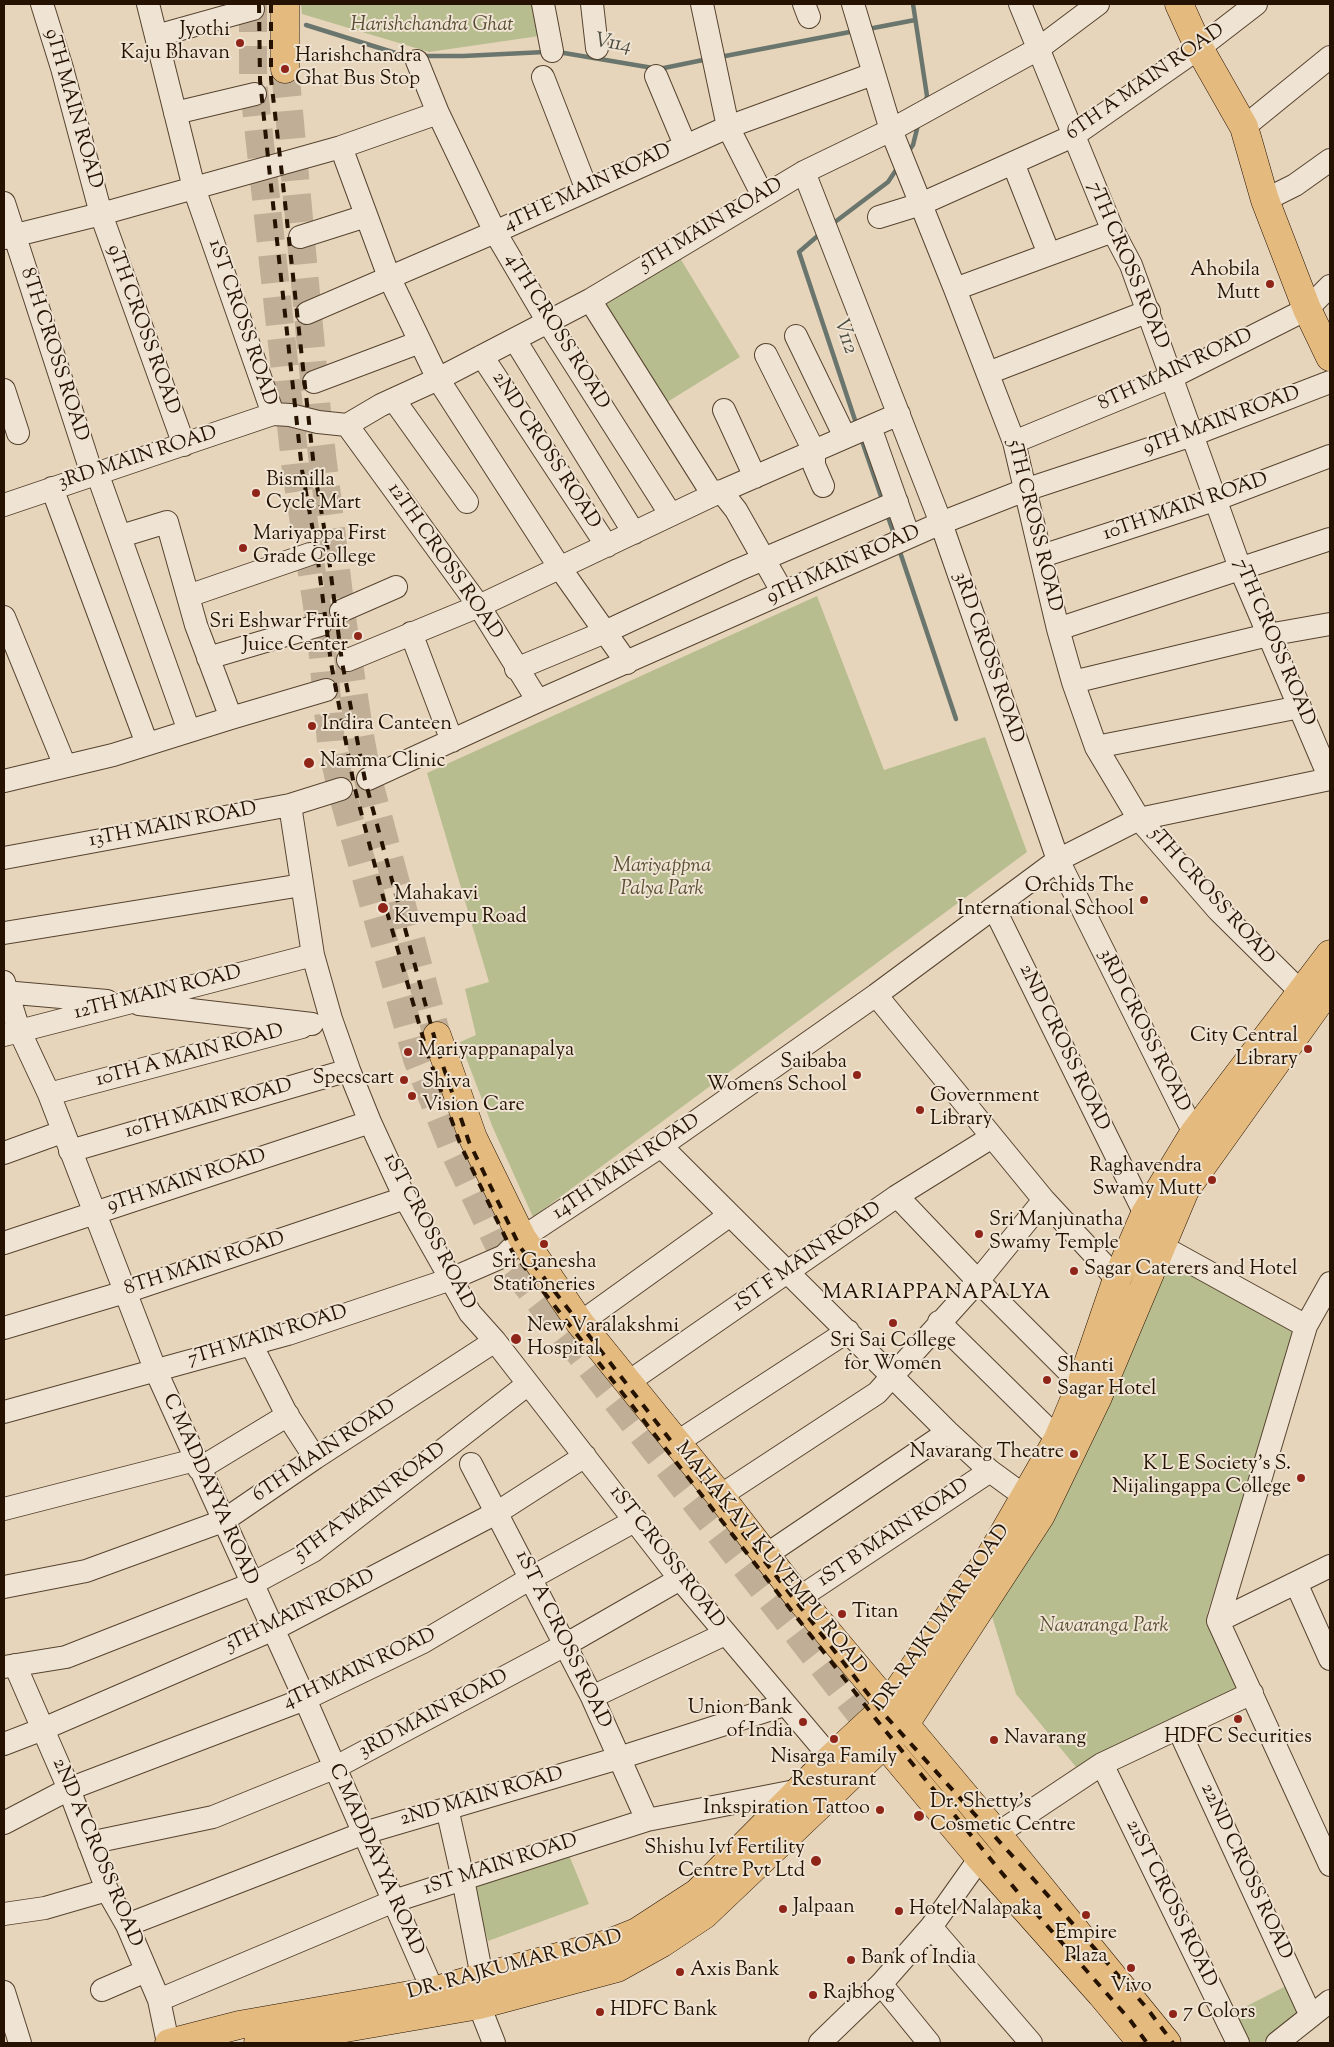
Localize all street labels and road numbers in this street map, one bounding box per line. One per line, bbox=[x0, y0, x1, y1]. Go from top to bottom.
street label: 6TH A MAIN ROAD bbox=[1062, 19, 1230, 147]
street label: 9TH MAIN ROAD bbox=[38, 26, 106, 192]
street label: 4TH E MAIN ROAD bbox=[500, 140, 676, 238]
street label: 5TH MAIN ROAD bbox=[636, 174, 788, 278]
street label: 7TH CROSS ROAD bbox=[1081, 179, 1173, 353]
street label: 1ST CROSS ROAD bbox=[201, 237, 281, 409]
street label: 9TH CROSS ROAD bbox=[100, 242, 184, 418]
street label: 4TH CROSS ROAD bbox=[498, 250, 614, 414]
street label: 8TH CROSS ROAD bbox=[14, 265, 92, 445]
street label: 8TH MAIN ROAD bbox=[1095, 325, 1257, 417]
street label: 2ND CROSS ROAD bbox=[485, 368, 605, 534]
street label: 9TH MAIN ROAD bbox=[1140, 382, 1304, 462]
street label: 3RD MAIN ROAD bbox=[55, 422, 221, 496]
street label: 5TH CROSS ROAD bbox=[1000, 438, 1066, 614]
street label: 10TH MAIN ROAD bbox=[1100, 469, 1272, 547]
street label: 12TH CROSS ROAD bbox=[381, 479, 507, 645]
street label: 9TH MAIN ROAD bbox=[764, 521, 924, 611]
street label: 7TH CROSS ROAD bbox=[1227, 556, 1319, 730]
street label: 3RD CROSS ROAD bbox=[946, 569, 1028, 747]
street label: 13TH MAIN ROAD bbox=[87, 798, 259, 854]
street label: 5TH CROSS ROAD bbox=[1143, 823, 1279, 971]
street label: 3RD CROSS ROAD bbox=[1092, 946, 1194, 1116]
street label: 2ND CROSS ROAD bbox=[1012, 961, 1114, 1135]
street label: 12TH MAIN ROAD bbox=[72, 962, 244, 1026]
street label: 10TH A MAIN ROAD bbox=[93, 1020, 287, 1094]
street label: 10TH MAIN ROAD bbox=[123, 1075, 295, 1145]
street label: 14TH MAIN ROAD bbox=[549, 1110, 705, 1226]
street label: 9TH MAIN ROAD bbox=[105, 1145, 269, 1219]
street label: 1ST CROSS ROAD bbox=[377, 1150, 479, 1314]
street label: 1ST F MAIN ROAD bbox=[729, 1198, 887, 1318]
street label: 8TH MAIN ROAD bbox=[122, 1228, 288, 1302]
street label: 7TH MAIN ROAD bbox=[185, 1301, 351, 1373]
street label: C MADDAYYA ROAD bbox=[156, 1391, 262, 1589]
street label: 6TH MAIN ROAD bbox=[249, 1395, 401, 1509]
street label: 5TH A MAIN ROAD bbox=[291, 1438, 451, 1568]
street label: MAHAKAVI KUVEMPU ROAD bbox=[669, 1438, 871, 1680]
street label: 1ST B MAIN ROAD bbox=[814, 1474, 974, 1594]
street label: 1ST CROSS ROAD bbox=[603, 1482, 729, 1634]
street label: DR. RAJKUMAR ROAD bbox=[870, 1521, 1016, 1715]
street label: 1ST A CROSS ROAD bbox=[509, 1547, 615, 1733]
street label: 5TH MAIN ROAD bbox=[223, 1566, 379, 1658]
street label: 4TH MAIN ROAD bbox=[280, 1624, 440, 1716]
street label: 3RD MAIN ROAD bbox=[355, 1665, 513, 1765]
street label: 2ND A CROSS ROAD bbox=[45, 1755, 147, 1951]
street label: C MADDAYYA ROAD bbox=[322, 1761, 428, 1959]
street label: 2ND MAIN ROAD bbox=[398, 1763, 566, 1833]
street label: 22ND CROSS ROAD bbox=[1194, 1780, 1296, 1964]
street label: 21ST CROSS ROAD bbox=[1119, 1816, 1221, 1992]
street label: 1ST MAIN ROAD bbox=[421, 1830, 581, 1902]
street label: DR. RAJKUMAR ROAD bbox=[405, 1926, 625, 2006]

